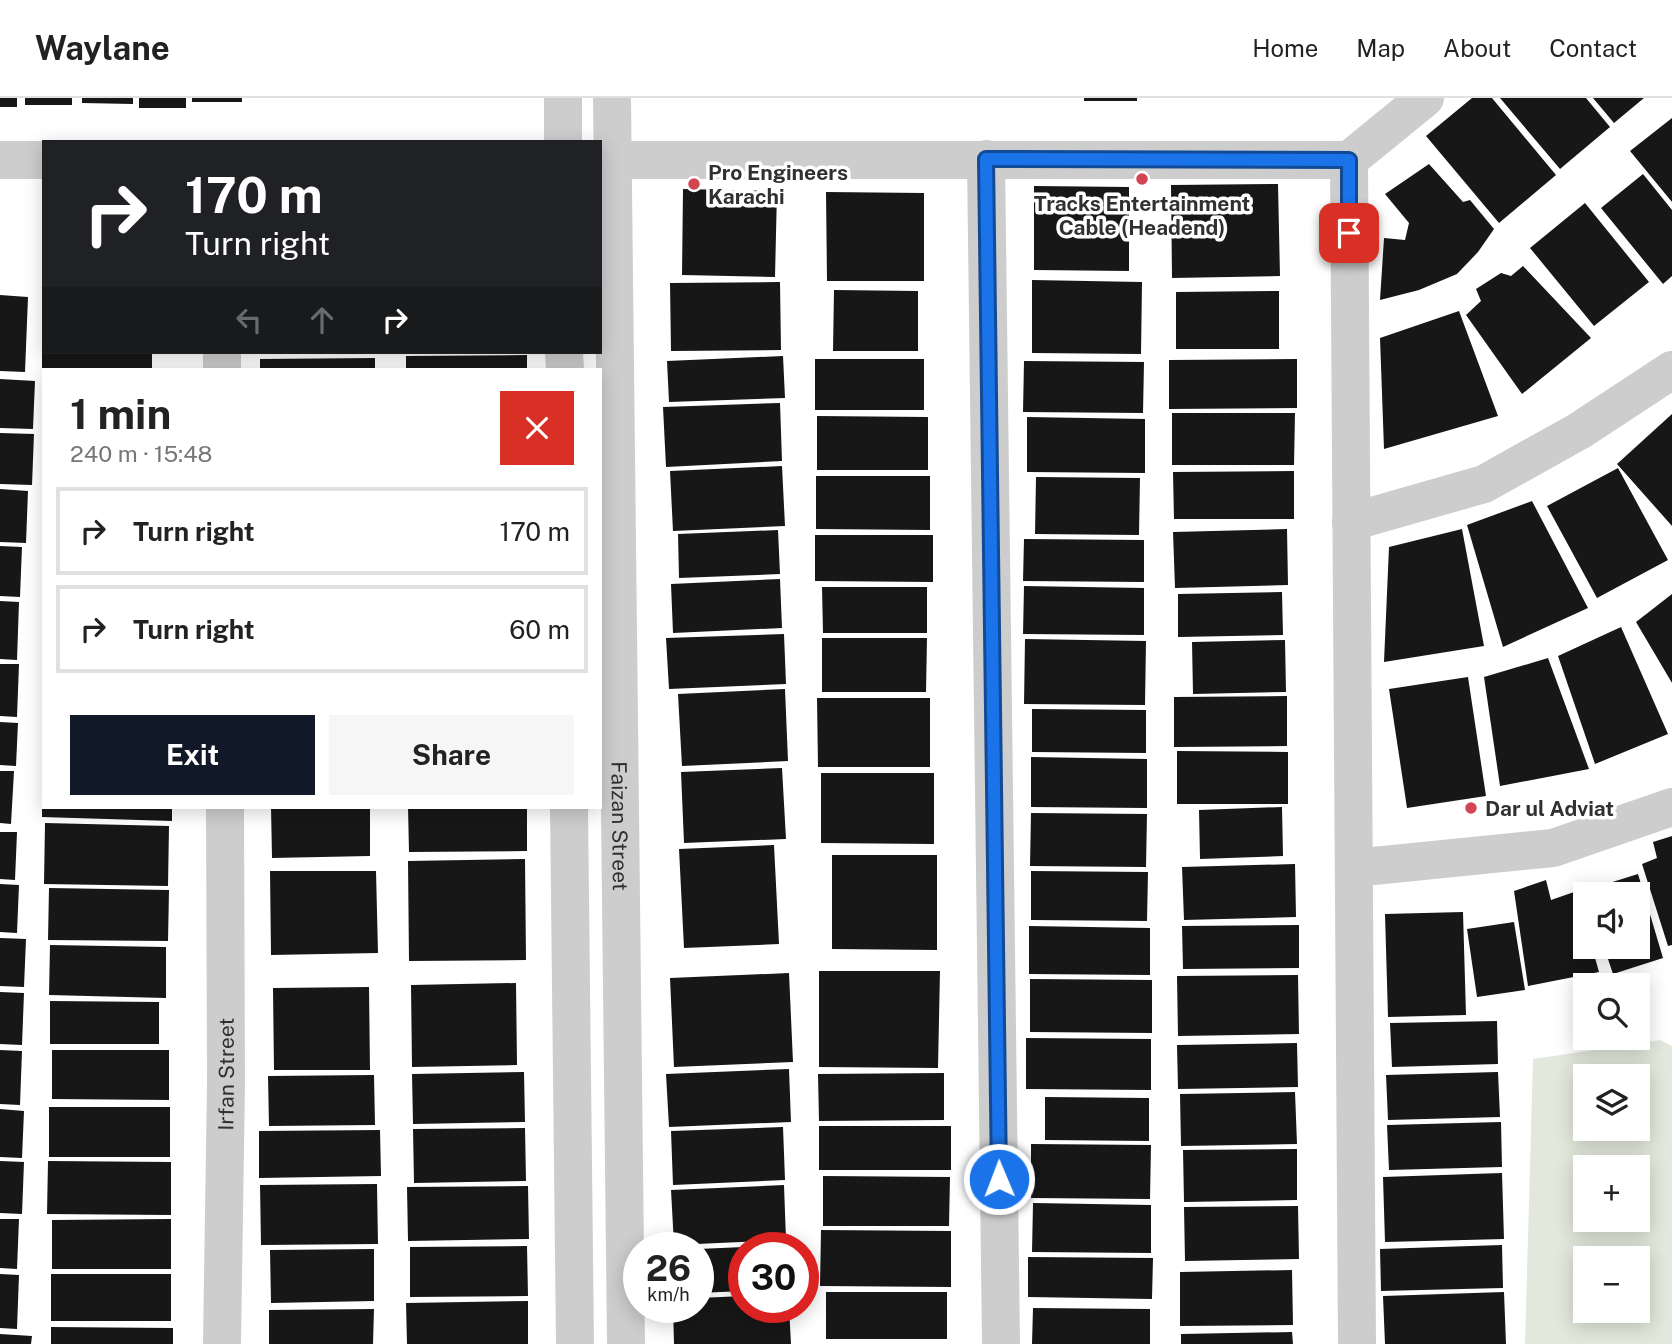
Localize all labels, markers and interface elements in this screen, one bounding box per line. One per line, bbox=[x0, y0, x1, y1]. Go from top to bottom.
text: Waylane bbox=[35, 29, 170, 67]
text: Home bbox=[1252, 34, 1318, 62]
text: Map bbox=[1356, 34, 1405, 62]
text: About bbox=[1443, 34, 1511, 62]
text: Contact bbox=[1549, 34, 1637, 62]
place label: Pro Engineers Karachi bbox=[708, 160, 848, 209]
text: 170 m bbox=[185, 166, 323, 224]
icon: right bbox=[70, 168, 161, 259]
marker: Tracks Entertainment Cable (Headend) bbox=[1134, 171, 1150, 187]
marker: Pro Engineers Karachi bbox=[686, 176, 702, 192]
place label: Tracks Entertainment Cable (Headend) bbox=[1034, 191, 1250, 240]
pin bbox=[1319, 203, 1379, 263]
icon: arrive bbox=[1330, 214, 1368, 252]
text: Turn right bbox=[185, 225, 330, 262]
icon: left bbox=[230, 301, 268, 339]
icon: ahead bbox=[303, 301, 341, 339]
icon: right bbox=[376, 301, 414, 339]
text: 1 min bbox=[70, 389, 171, 438]
button: close bbox=[500, 391, 574, 465]
text: 240 m · 15:48 bbox=[70, 440, 213, 467]
icon: right bbox=[74, 512, 112, 550]
text: Turn right bbox=[133, 516, 255, 547]
text: 170 m bbox=[500, 516, 570, 547]
icon: right bbox=[74, 610, 112, 648]
text: Turn right bbox=[133, 614, 255, 645]
text: 60 m bbox=[509, 614, 570, 645]
button: Exit bbox=[70, 715, 315, 795]
button: Share bbox=[329, 715, 574, 795]
street label: Faizan Street bbox=[607, 761, 633, 891]
place label: Dar ul Adviat bbox=[1485, 796, 1614, 821]
marker: Dar ul Adviat bbox=[1463, 800, 1479, 816]
map controls bbox=[1573, 882, 1650, 1323]
button: sound bbox=[1573, 882, 1650, 959]
button: search bbox=[1573, 973, 1650, 1050]
street label: Irfan Street bbox=[213, 1017, 239, 1131]
button: layers bbox=[1573, 1064, 1650, 1141]
position arrow bbox=[962, 1142, 1036, 1216]
button: + bbox=[1573, 1155, 1650, 1232]
speed limit sign: 30 bbox=[728, 1232, 819, 1323]
button: − bbox=[1573, 1246, 1650, 1323]
text: 26 bbox=[646, 1248, 691, 1289]
text: km/h bbox=[647, 1284, 690, 1305]

